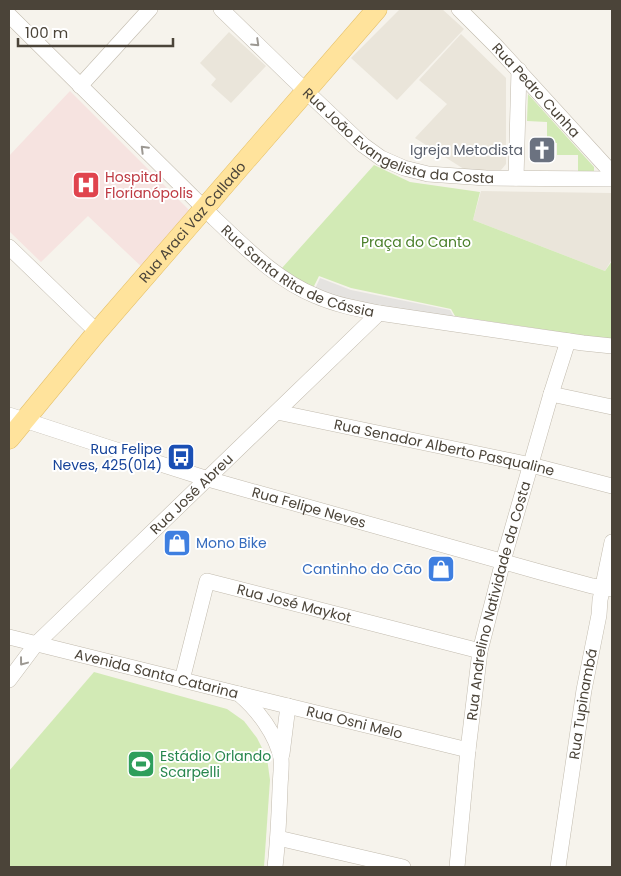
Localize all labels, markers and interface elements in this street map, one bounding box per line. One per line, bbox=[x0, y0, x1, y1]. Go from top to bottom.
scale bar bbox=[18, 15, 172, 47]
text: 100 m bbox=[25, 22, 68, 43]
one-way arrow bbox=[250, 37, 259, 46]
street label: Rua Pedro Cunha bbox=[488, 38, 585, 142]
street label: Rua João Evangelista da Costa bbox=[298, 83, 494, 188]
church icon: Igreja Metodista bbox=[527, 135, 557, 165]
place label: Igreja Metodista bbox=[410, 140, 523, 160]
one-way arrow bbox=[141, 146, 150, 155]
street label: Rua Araci Vaz Callado bbox=[134, 157, 251, 287]
place label: Hospital Florianópolis bbox=[105, 167, 193, 203]
hospital icon: Hospital Florianópolis bbox=[71, 170, 101, 200]
street label: Rua Santa Rita de Cássia bbox=[217, 220, 376, 322]
park label: Praça do Canto bbox=[361, 232, 471, 252]
street label: Rua Senador Alberto Pasqualine bbox=[332, 414, 557, 481]
place label: Rua Felipe Neves, 425(014) bbox=[53, 439, 162, 475]
bus stop icon: Rua Felipe Neves, 425(014) bbox=[166, 442, 196, 472]
street label: Rua José Abreu bbox=[145, 449, 237, 539]
street label: Rua Andrelino Natividade da Costa bbox=[462, 479, 535, 722]
street label: Rua Felipe Neves bbox=[250, 482, 368, 533]
shop icon: Mono Bike bbox=[162, 528, 192, 558]
place label: Mono Bike bbox=[196, 533, 267, 553]
shop icon: Cantinho do Cão bbox=[426, 554, 456, 584]
place label: Cantinho do Cão bbox=[302, 559, 422, 579]
street label: Rua José Maykot bbox=[235, 579, 353, 628]
street label: Avenida Santa Catarina bbox=[73, 644, 241, 703]
street label: Rua Tupinambá bbox=[564, 647, 602, 761]
one-way arrow bbox=[20, 656, 28, 665]
street label: Rua Osni Melo bbox=[304, 701, 405, 744]
place label: Estádio Orlando Scarpelli bbox=[160, 746, 271, 782]
sports icon: Estádio Orlando Scarpelli bbox=[126, 749, 156, 779]

